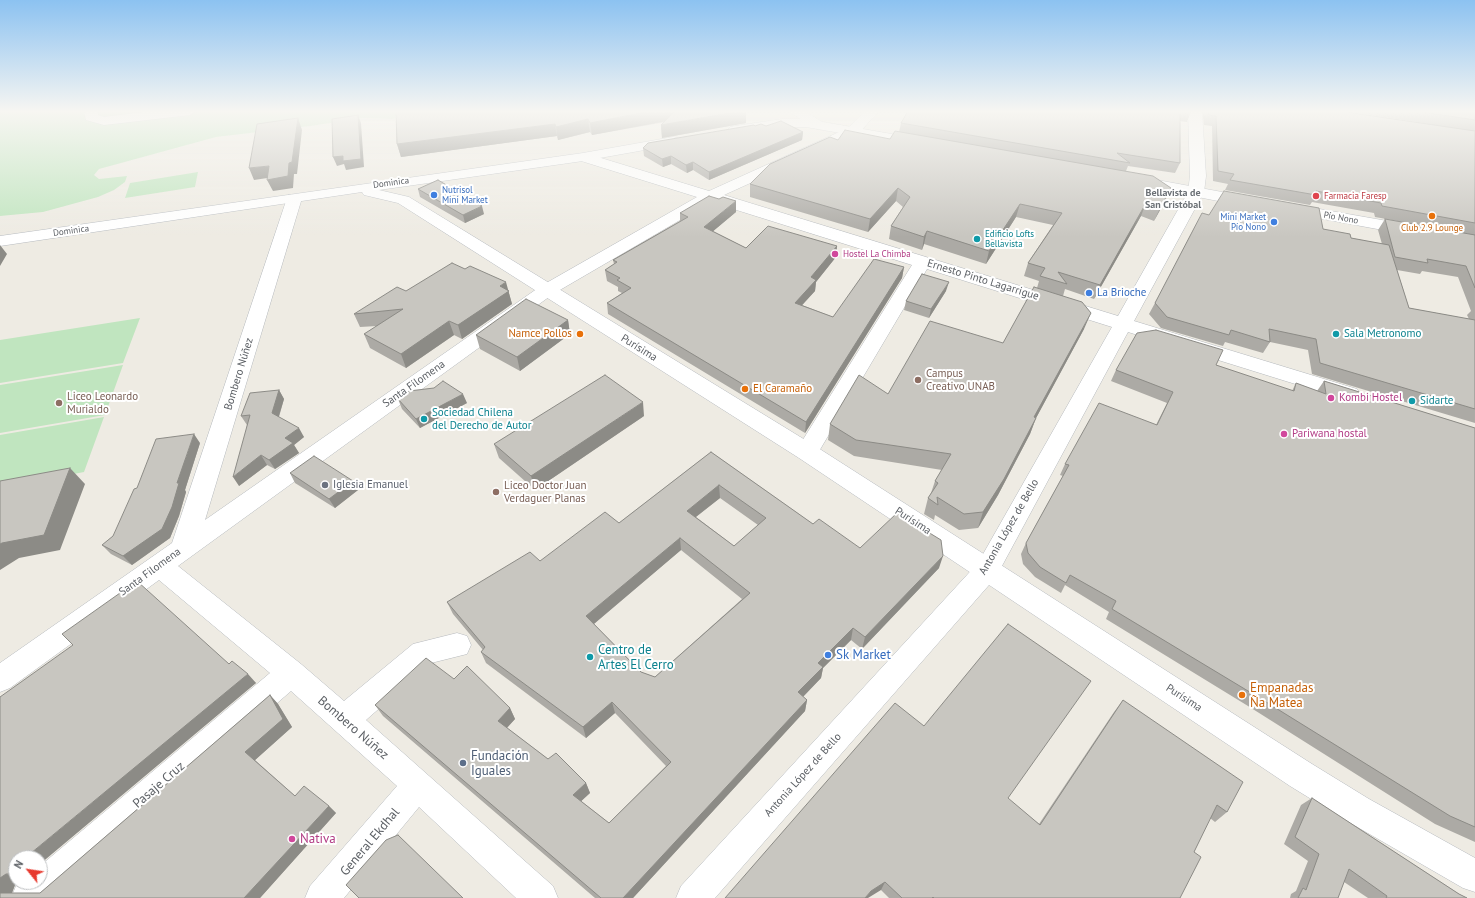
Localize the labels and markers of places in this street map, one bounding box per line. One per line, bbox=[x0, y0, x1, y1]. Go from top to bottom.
place label: Nutrisol Mini Market bbox=[442, 185, 488, 206]
marker: Nutrisol Mini Market bbox=[429, 190, 439, 200]
marker: Farmacia Faresp bbox=[1311, 191, 1321, 201]
place label: Farmacia Faresp bbox=[1324, 191, 1387, 201]
marker: Club 2.9 Lounge bbox=[1427, 211, 1437, 221]
place label: Mini Market Pío Nono bbox=[1220, 212, 1266, 233]
marker: Mini Market Pío Nono bbox=[1269, 217, 1279, 227]
place label: Club 2.9 Lounge bbox=[1401, 223, 1463, 233]
place label: Edificio Lofts Bellavista bbox=[985, 229, 1034, 250]
marker: Edificio Lofts Bellavista bbox=[972, 234, 982, 244]
marker: Hostel La Chimba bbox=[830, 249, 840, 259]
place label: Hostel La Chimba bbox=[843, 249, 911, 259]
place label: La Brioche bbox=[1097, 286, 1146, 300]
marker: La Brioche bbox=[1084, 288, 1094, 298]
place label: Namce Pollos bbox=[508, 327, 572, 341]
place label: Sala Metronomo bbox=[1344, 327, 1421, 341]
marker: Namce Pollos bbox=[575, 329, 585, 339]
marker: Sala Metronomo bbox=[1331, 329, 1341, 339]
place label: Campus Creativo UNAB bbox=[926, 367, 995, 393]
marker: Campus Creativo UNAB bbox=[913, 375, 923, 385]
place label: El Caramaño bbox=[753, 382, 812, 396]
marker: El Caramaño bbox=[740, 384, 750, 394]
place label: Liceo Leonardo Murialdo bbox=[67, 390, 138, 416]
place label: Kombi Hostel bbox=[1339, 391, 1402, 405]
marker: Kombi Hostel bbox=[1326, 393, 1336, 403]
place label: Sidarte bbox=[1420, 394, 1453, 408]
marker: Sidarte bbox=[1407, 396, 1417, 406]
marker: Liceo Leonardo Murialdo bbox=[54, 398, 64, 408]
place label: Sociedad Chilena del Derecho de Autor bbox=[432, 406, 532, 432]
marker: Sociedad Chilena del Derecho de Autor bbox=[419, 414, 429, 424]
place label: Pariwana hostal bbox=[1292, 427, 1367, 441]
marker: Pariwana hostal bbox=[1279, 429, 1289, 439]
place label: Iglesia Emanuel bbox=[333, 478, 408, 492]
place label: Liceo Doctor Juan Verdaguer Planas bbox=[504, 479, 586, 505]
marker: Iglesia Emanuel bbox=[320, 480, 330, 490]
marker: Liceo Doctor Juan Verdaguer Planas bbox=[491, 487, 501, 497]
place label: Centro de Artes El Cerro bbox=[598, 642, 674, 673]
place label: Sk Market bbox=[836, 647, 891, 663]
marker: Sk Market bbox=[823, 650, 833, 660]
marker: Centro de Artes El Cerro bbox=[585, 652, 595, 662]
place label: Empanadas Ña Matea bbox=[1250, 680, 1313, 711]
marker: Empanadas Ña Matea bbox=[1237, 690, 1247, 700]
place label: Fundación Iguales bbox=[471, 748, 529, 779]
marker: Fundación Iguales bbox=[458, 758, 468, 768]
place label: Nativa bbox=[300, 831, 336, 847]
marker: Nativa bbox=[287, 834, 297, 844]

